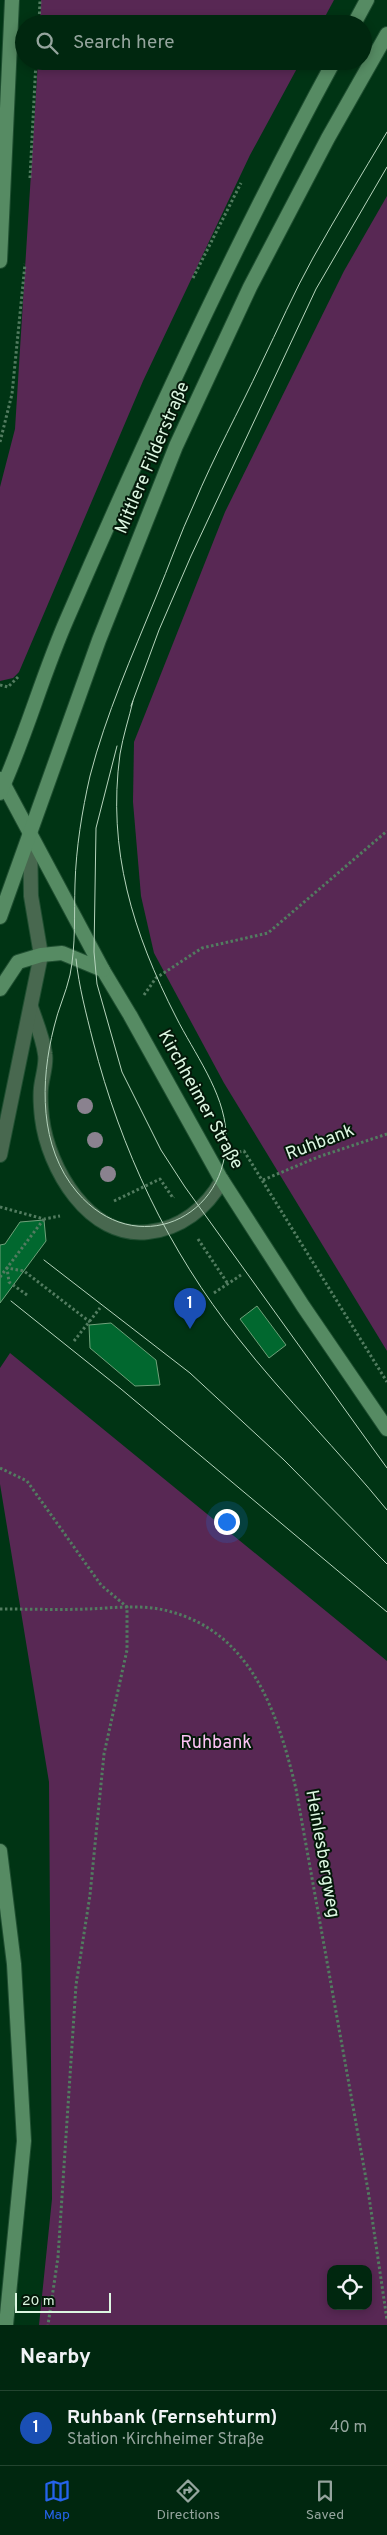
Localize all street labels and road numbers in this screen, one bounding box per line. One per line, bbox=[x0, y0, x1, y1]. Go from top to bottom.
street label: Mittlere Filderstraße bbox=[110, 378, 196, 538]
street label: Kirchheimer Straße bbox=[152, 1026, 248, 1174]
street label: Ruhbank bbox=[282, 1119, 358, 1167]
street label: Heinlesbergweg bbox=[299, 1788, 345, 1920]

